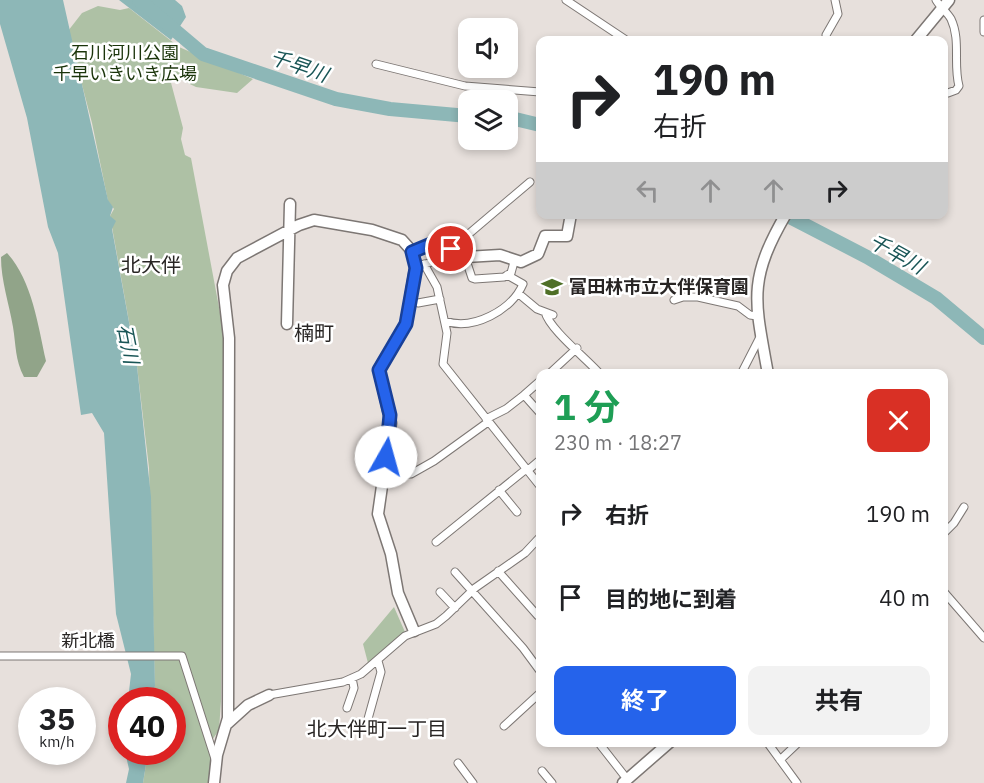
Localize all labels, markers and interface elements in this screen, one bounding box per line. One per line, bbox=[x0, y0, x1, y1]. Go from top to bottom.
map controls bbox=[458, 18, 518, 150]
button: sound bbox=[458, 18, 518, 78]
park label: 石川河川公園 千早いきいき広場 bbox=[53, 41, 197, 85]
water label: 千早川 bbox=[266, 43, 334, 89]
text: 190 m bbox=[653, 52, 776, 107]
icon: right bbox=[554, 60, 632, 138]
button: layers bbox=[458, 90, 518, 150]
text: 右折 bbox=[653, 108, 707, 143]
icon: left bbox=[631, 174, 664, 207]
icon: ahead bbox=[694, 174, 727, 207]
icon: ahead bbox=[757, 174, 790, 207]
icon: right bbox=[820, 174, 853, 207]
pin bbox=[425, 223, 476, 274]
water label: 千早川 bbox=[864, 227, 932, 281]
icon: arrive bbox=[434, 232, 467, 265]
district label: 北大伴 bbox=[121, 251, 181, 278]
school or university icon: 富田林市立大伴保育園 bbox=[540, 275, 564, 299]
place label: 富田林市立大伴保育園 bbox=[569, 275, 749, 298]
district label: 楠町 bbox=[294, 319, 334, 346]
water label: 石川 bbox=[111, 322, 146, 368]
text: 1 分 bbox=[554, 383, 620, 430]
button: close bbox=[867, 389, 930, 452]
position arrow bbox=[354, 425, 418, 489]
text: 230 m · 18:27 bbox=[554, 429, 682, 456]
icon: right bbox=[554, 497, 587, 530]
text: 190 m bbox=[866, 499, 930, 528]
text: 右折 bbox=[605, 500, 649, 529]
icon: arrive bbox=[554, 581, 587, 614]
text: 40 m bbox=[879, 583, 930, 612]
text: 目的地に到着 bbox=[605, 584, 737, 613]
street label: 新北橋 bbox=[61, 629, 115, 652]
button: 終了 bbox=[554, 666, 736, 735]
button: 共有 bbox=[748, 666, 930, 735]
speed limit sign: 40 bbox=[108, 687, 186, 765]
text: 35 bbox=[39, 699, 75, 738]
district label: 北大伴町一丁目 bbox=[307, 715, 447, 742]
text: km/h bbox=[39, 732, 75, 751]

